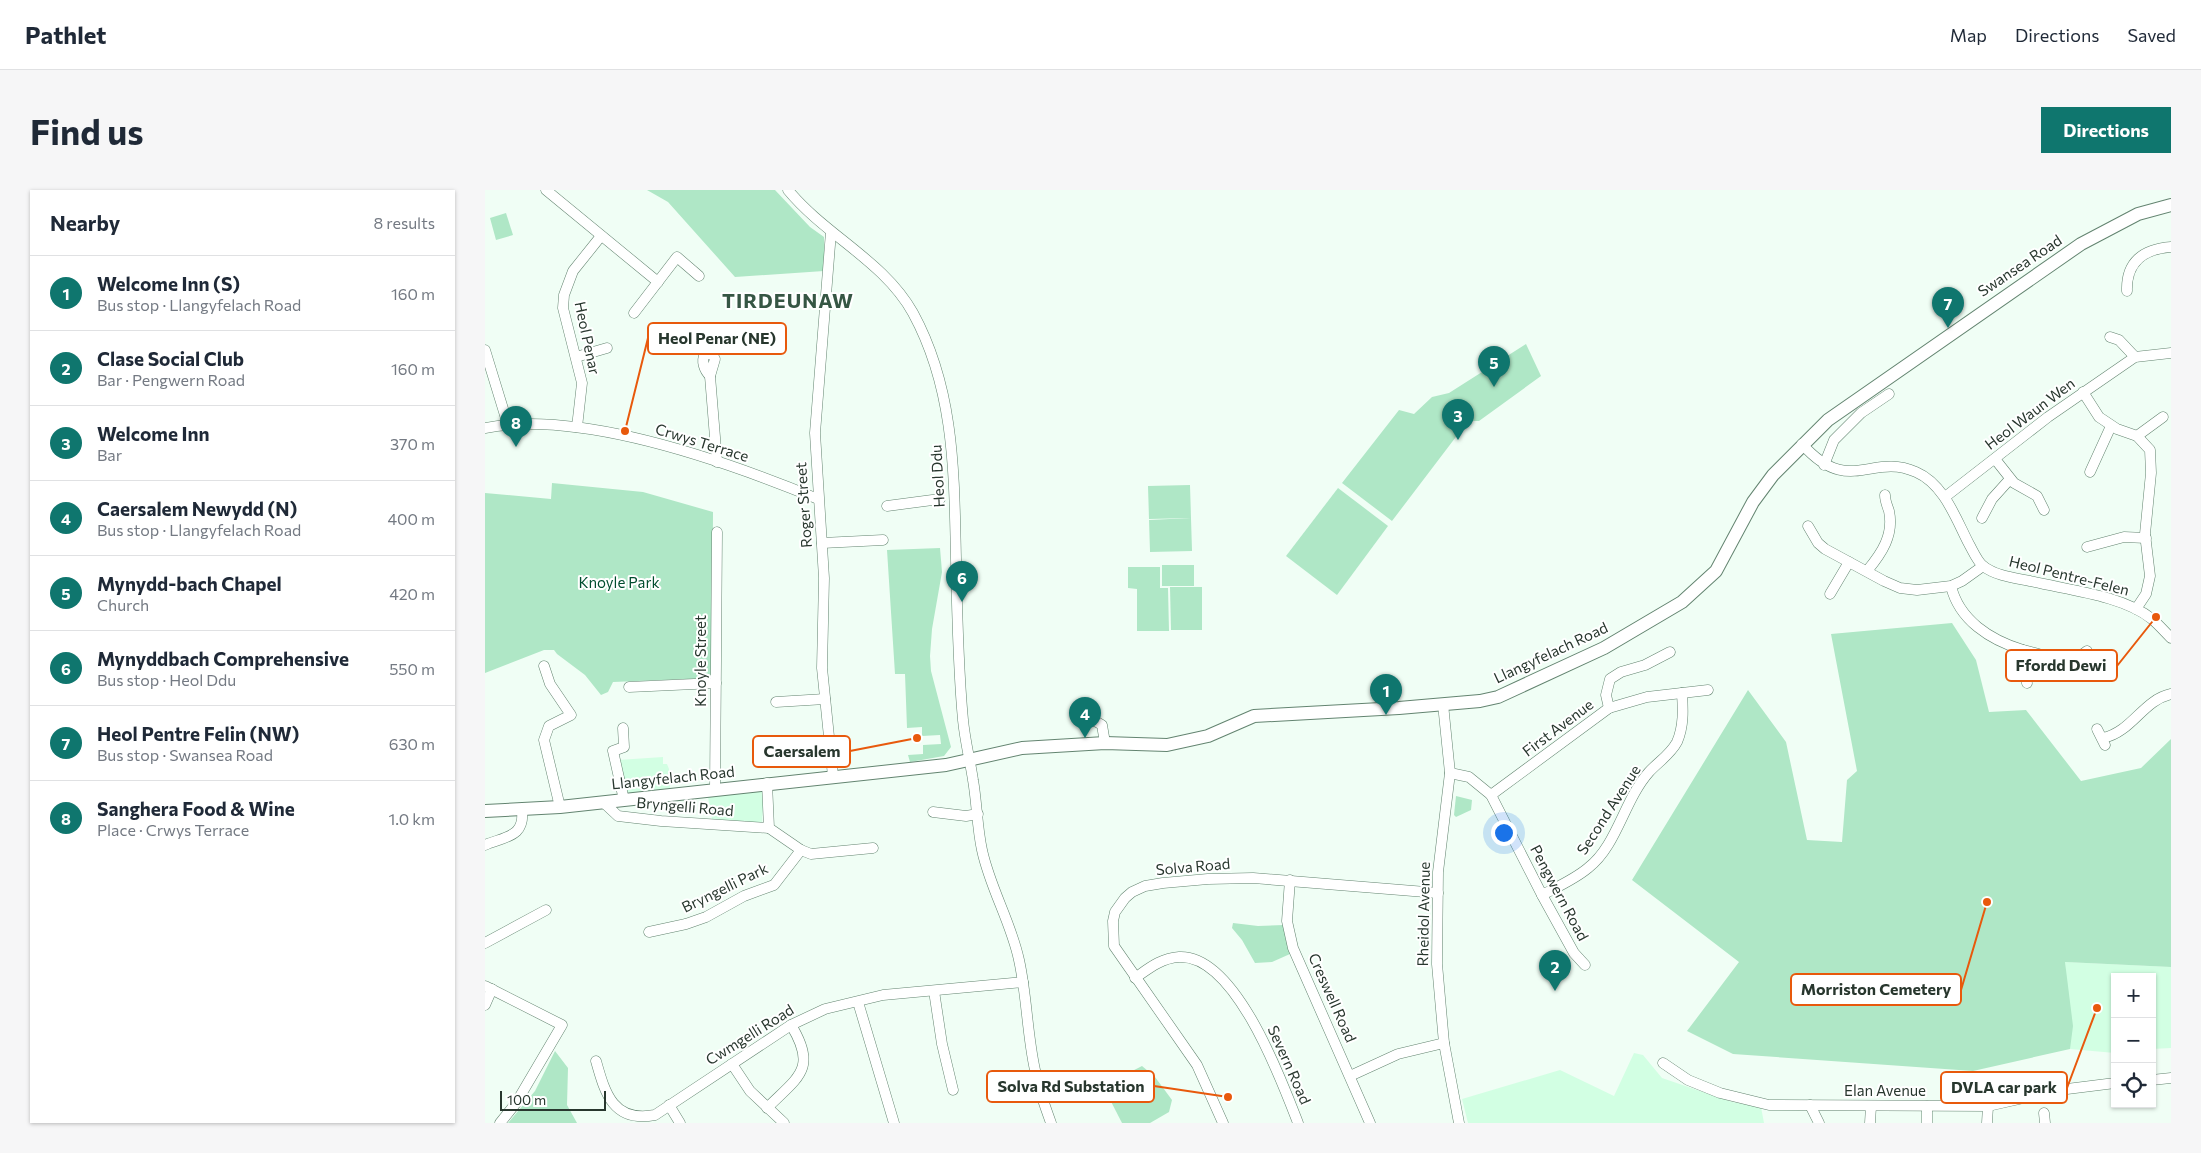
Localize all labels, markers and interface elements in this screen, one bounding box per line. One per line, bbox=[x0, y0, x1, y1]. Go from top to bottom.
text: Pathlet bbox=[25, 20, 106, 49]
text: Map bbox=[1950, 24, 1987, 46]
text: Directions bbox=[2015, 24, 2099, 46]
text: Saved bbox=[2127, 24, 2176, 46]
button: Directions bbox=[2041, 107, 2171, 153]
text: Find us bbox=[30, 109, 144, 152]
text: Nearby bbox=[50, 210, 120, 235]
text: 8 results bbox=[374, 213, 435, 232]
street label: Swansea Road bbox=[1974, 231, 2065, 300]
text: Welcome Inn (S) bbox=[97, 272, 240, 295]
text: 1 bbox=[62, 284, 70, 303]
text: 160 m bbox=[391, 284, 435, 303]
pin: 7 bbox=[1932, 287, 1964, 328]
district label: TIRDEUNAW bbox=[722, 288, 854, 312]
text: Bus stop · Llangyfelach Road bbox=[97, 295, 301, 314]
street label: Heol Penar bbox=[571, 300, 605, 376]
callout: Heol Penar (NE) bbox=[648, 323, 786, 354]
text: Heol Penar (NE) bbox=[658, 328, 776, 347]
pin: 5 bbox=[1478, 346, 1510, 387]
text: Clase Social Club bbox=[97, 347, 244, 370]
text: 2 bbox=[61, 359, 71, 378]
text: 160 m bbox=[391, 359, 435, 378]
text: Bar · Pengwern Road bbox=[97, 370, 245, 389]
street label: Heol Waun Wen bbox=[1981, 374, 2078, 453]
pin: 3 bbox=[1442, 399, 1474, 440]
pin: 8 bbox=[500, 406, 532, 447]
street label: Crwys Terrace bbox=[653, 419, 751, 465]
text: Welcome Inn bbox=[97, 422, 209, 445]
text: 3 bbox=[61, 434, 71, 453]
text: 370 m bbox=[390, 434, 435, 453]
street label: Heol Ddu bbox=[926, 444, 948, 508]
text: Bar bbox=[97, 445, 122, 464]
street label: Roger Street bbox=[791, 462, 815, 548]
text: Caersalem Newydd (N) bbox=[97, 497, 297, 520]
text: 4 bbox=[61, 509, 71, 528]
text: 400 m bbox=[387, 509, 435, 528]
text: Bus stop · Llangyfelach Road bbox=[97, 520, 301, 539]
street label: Heol Pentre-Felen bbox=[2007, 551, 2131, 599]
pin: 6 bbox=[946, 561, 978, 602]
text: Mynydd-bach Chapel bbox=[97, 572, 282, 595]
park label: Knoyle Park bbox=[578, 573, 660, 591]
text: 5 bbox=[61, 584, 71, 603]
text: 420 m bbox=[389, 584, 435, 603]
text: Church bbox=[97, 595, 149, 614]
street label: Knoyle Street bbox=[691, 615, 709, 707]
street label: Llangyfelach Road bbox=[1491, 618, 1610, 686]
text: Mynyddbach Comprehensive bbox=[97, 647, 349, 670]
callout: Ffordd Dewi bbox=[2006, 650, 2117, 681]
text: Ffordd Dewi bbox=[2016, 655, 2106, 674]
text: 6 bbox=[61, 659, 71, 678]
text: 550 m bbox=[389, 659, 435, 678]
text: Bus stop · Heol Ddu bbox=[97, 670, 236, 689]
pin: 1 bbox=[1370, 674, 1402, 715]
street label: First Avenue bbox=[1518, 695, 1596, 760]
pin: 4 bbox=[1069, 697, 1101, 738]
text: Heol Pentre Felin (NW) bbox=[97, 722, 299, 745]
text: 7 bbox=[62, 734, 70, 753]
text: 630 m bbox=[389, 734, 435, 753]
callout: Caersalem bbox=[753, 736, 850, 767]
text: Caersalem bbox=[764, 741, 840, 760]
text: Bus stop · Swansea Road bbox=[97, 745, 273, 764]
street label: Second Avenue bbox=[1573, 761, 1644, 858]
street label: Llangyfelach Road bbox=[610, 762, 735, 792]
street label: Bryngelli Road bbox=[636, 793, 734, 819]
text: Sanghera Food & Wine bbox=[97, 797, 295, 820]
text: 8 bbox=[61, 809, 71, 828]
text: 1.0 km bbox=[389, 809, 435, 828]
text: Place · Crwys Terrace bbox=[97, 820, 249, 839]
your location bbox=[1491, 820, 1517, 846]
street label: Pengwern Road bbox=[1527, 842, 1593, 944]
street label: Solva Road bbox=[1155, 854, 1231, 878]
street label: Bryngelli Park bbox=[679, 858, 771, 916]
street label: Rheidol Avenue bbox=[1413, 861, 1433, 966]
street label: Creswell Road bbox=[1305, 950, 1361, 1045]
pin: 2 bbox=[1539, 950, 1571, 991]
map controls bbox=[2111, 973, 2156, 1108]
button: + bbox=[2111, 973, 2156, 1018]
callout: Morriston Cemetery bbox=[1791, 974, 1961, 1005]
text: Morriston Cemetery bbox=[1801, 979, 1952, 998]
street label: Cwmgelli Road bbox=[702, 1000, 797, 1068]
button: − bbox=[2111, 1018, 2156, 1063]
street label: Severn Road bbox=[1265, 1022, 1315, 1107]
button: locate bbox=[2111, 1063, 2156, 1108]
callout: Solva Rd Substation bbox=[987, 1071, 1154, 1102]
callout: DVLA car park bbox=[1941, 1072, 2067, 1103]
text: Solva Rd Substation bbox=[997, 1076, 1145, 1095]
text: DVLA car park bbox=[1951, 1077, 2058, 1096]
street label: Elan Avenue bbox=[1844, 1081, 1926, 1099]
scale bar bbox=[500, 1088, 606, 1111]
text: 100 m bbox=[507, 1091, 546, 1108]

